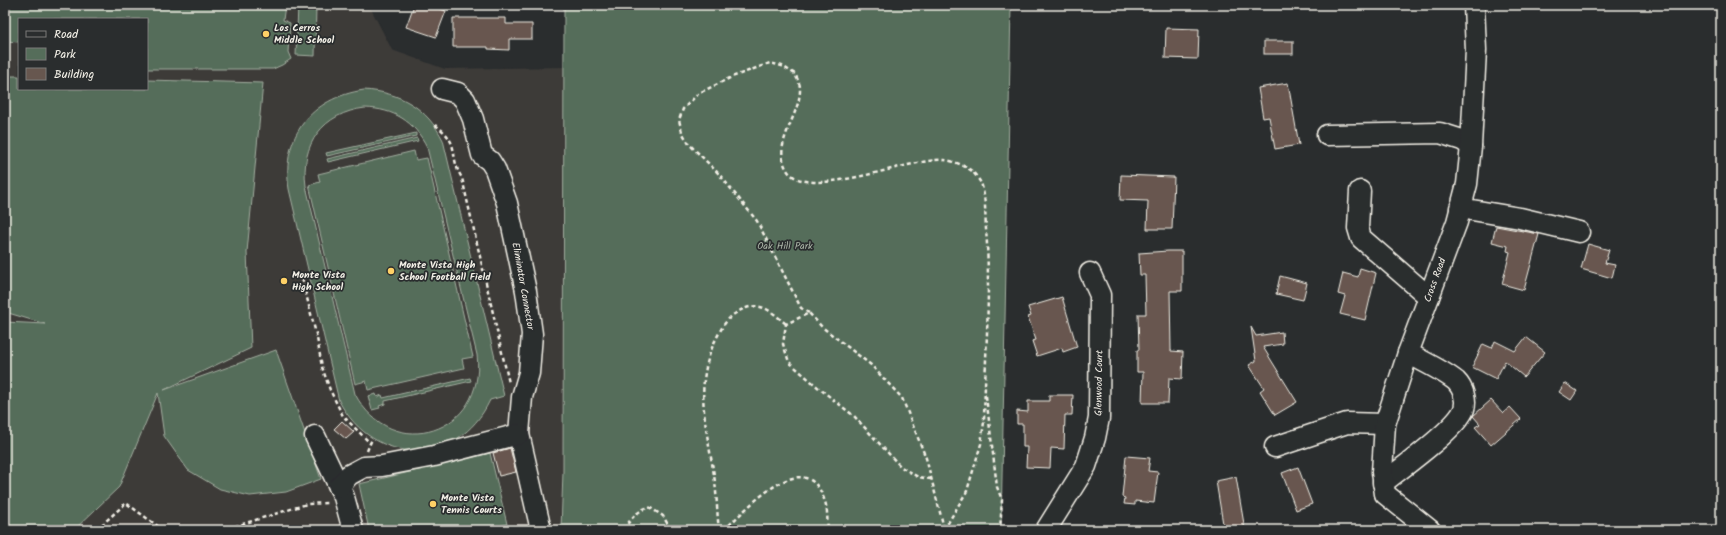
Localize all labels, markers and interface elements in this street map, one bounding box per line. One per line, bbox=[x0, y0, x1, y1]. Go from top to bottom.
legend bbox=[18, 18, 148, 90]
place label: Los Cerros Middle School bbox=[274, 20, 334, 48]
text: Road bbox=[54, 25, 79, 44]
marker: Los Cerros Middle School bbox=[261, 29, 271, 39]
text: Park bbox=[54, 45, 76, 64]
text: Building bbox=[54, 65, 94, 84]
park label: Oak Hill Park bbox=[757, 238, 813, 254]
street label: Eliminator Connector bbox=[507, 241, 539, 332]
street label: Cross Road bbox=[1420, 255, 1451, 305]
place label: Monte Vista High School Football Field bbox=[399, 257, 491, 285]
marker: Monte Vista High School Football Field bbox=[386, 266, 396, 276]
place label: Monte Vista High School bbox=[292, 267, 345, 295]
marker: Monte Vista High School bbox=[279, 276, 289, 286]
street label: Glenwood Court bbox=[1090, 350, 1108, 416]
place label: Monte Vista Tennis Courts bbox=[441, 490, 502, 518]
marker: Monte Vista Tennis Courts bbox=[428, 499, 438, 509]

